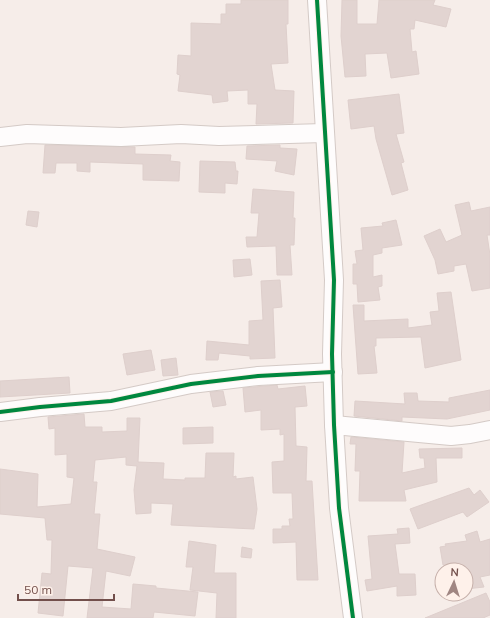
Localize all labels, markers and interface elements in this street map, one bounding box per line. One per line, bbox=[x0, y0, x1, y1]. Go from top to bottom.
north arrow bbox=[434, 562, 474, 602]
text: N bbox=[450, 565, 459, 579]
scale bar bbox=[18, 576, 114, 602]
text: 50 m bbox=[24, 582, 52, 597]

